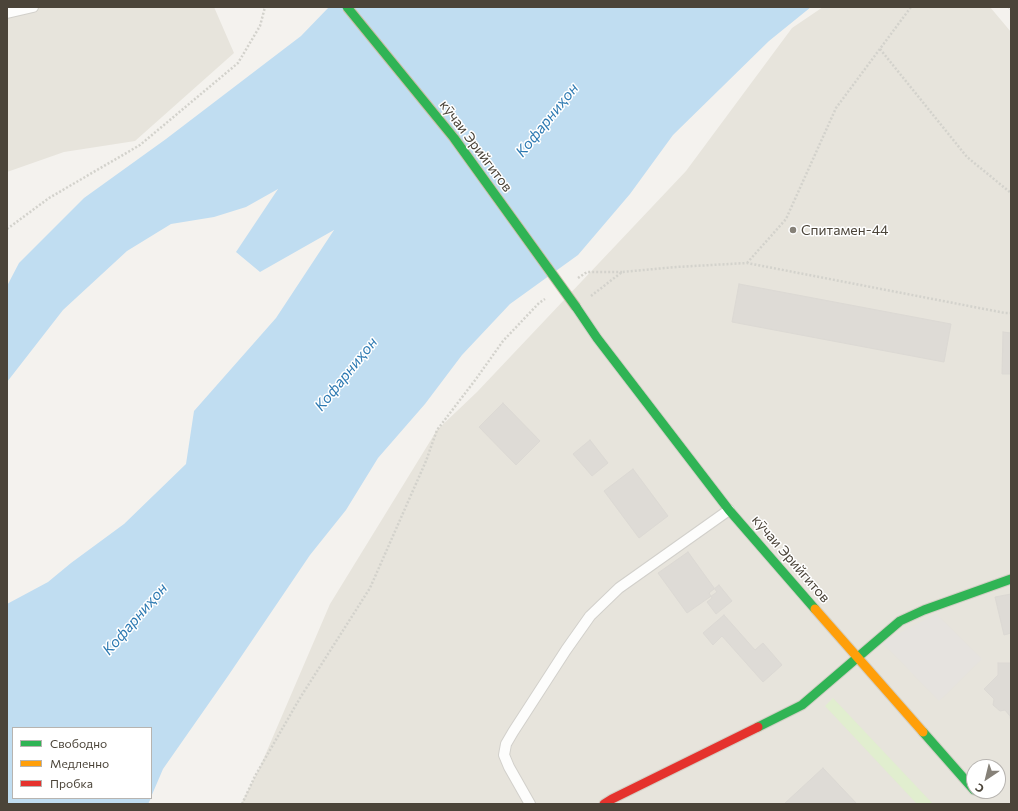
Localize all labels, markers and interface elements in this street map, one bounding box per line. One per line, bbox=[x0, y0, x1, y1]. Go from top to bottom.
water label: Кофарниҳон bbox=[512, 80, 582, 160]
street label: кӯчаи Эрийгитов bbox=[436, 97, 516, 195]
place label: Спитамен-44 bbox=[801, 222, 888, 238]
marker: Спитамен-44 bbox=[788, 225, 798, 235]
water label: Кофарниҳон bbox=[311, 334, 381, 414]
street label: кӯчаи Эрийгитов bbox=[748, 512, 834, 606]
water label: Кофарниҳон bbox=[99, 579, 171, 659]
legend bbox=[12, 727, 152, 799]
text: Свободно bbox=[50, 736, 107, 750]
text: Медленно bbox=[50, 756, 109, 770]
north arrow bbox=[966, 759, 1006, 799]
text: Пробка bbox=[50, 776, 93, 790]
text: С bbox=[973, 781, 986, 796]

